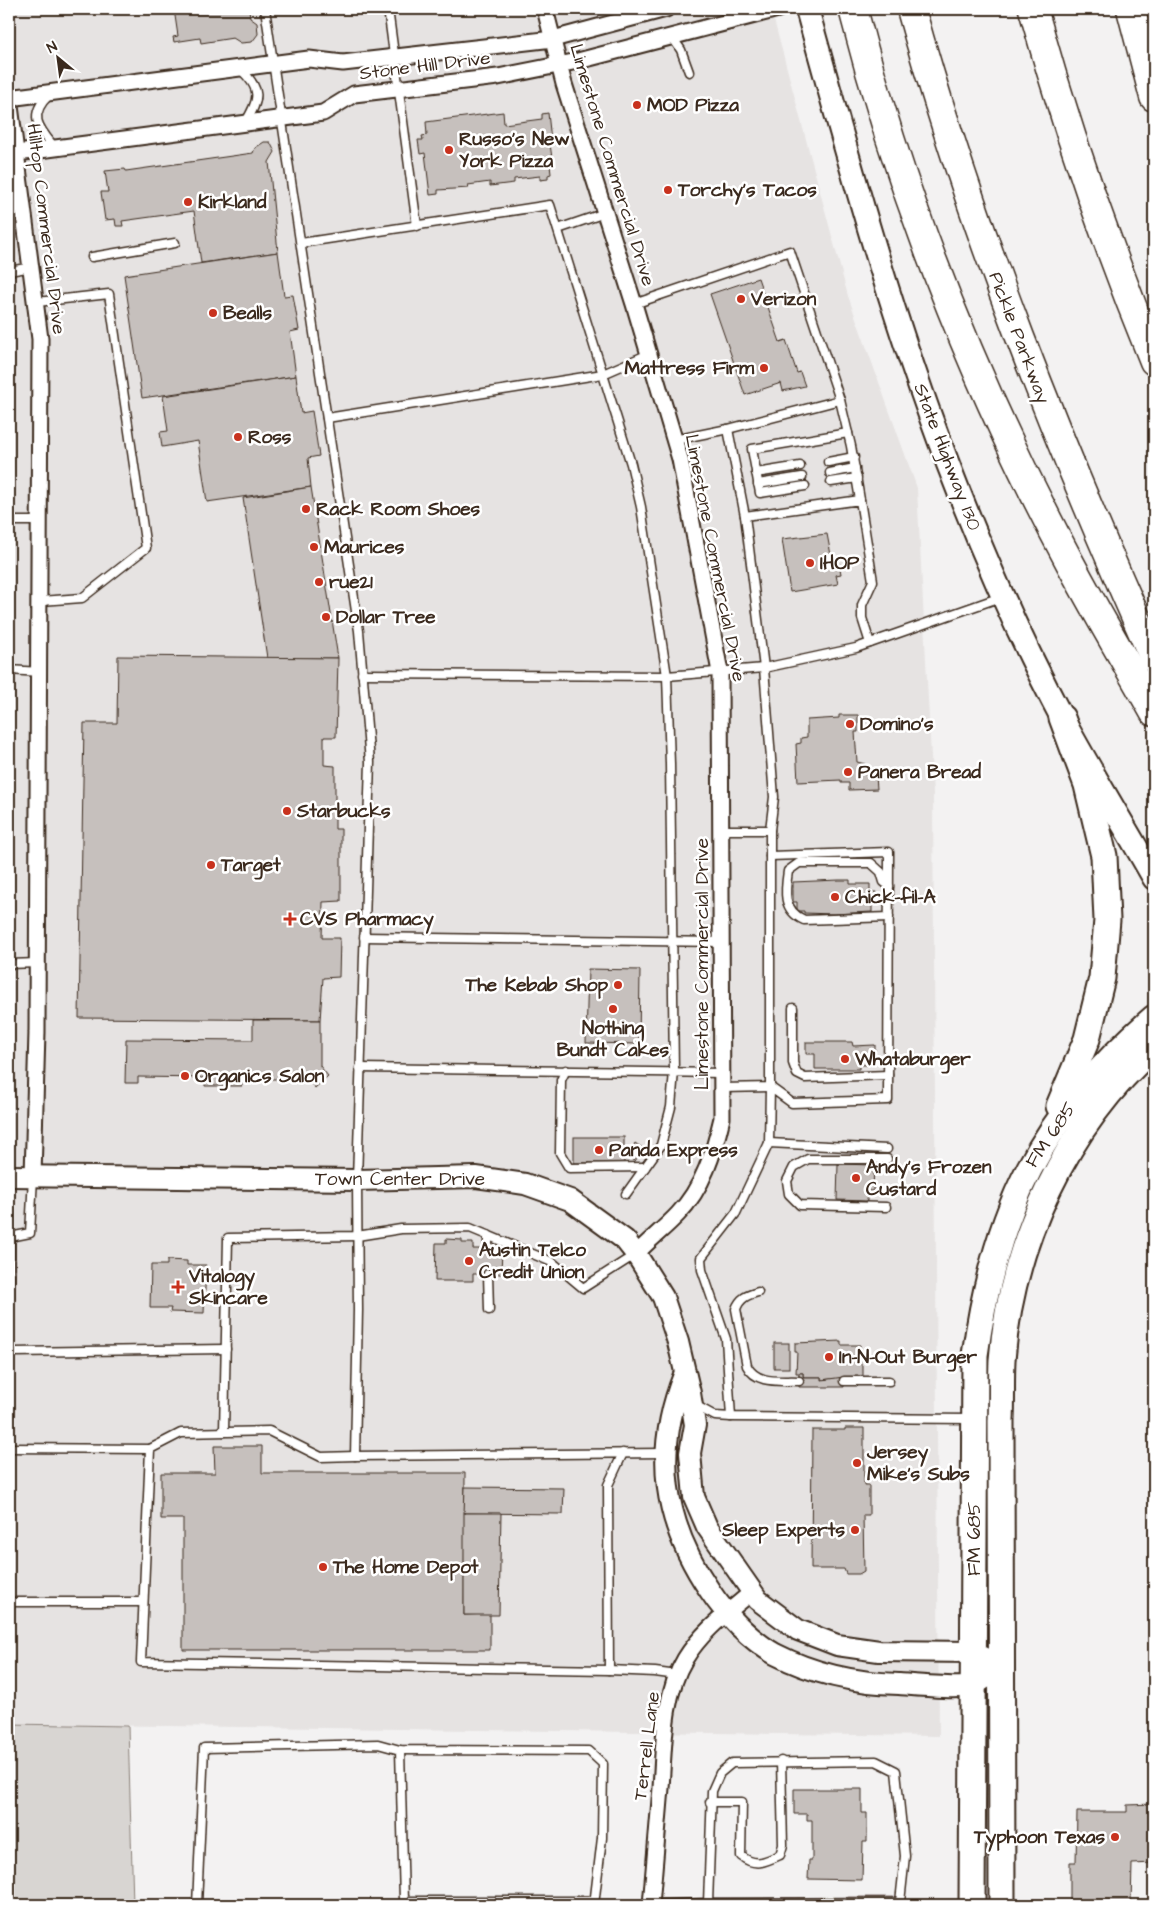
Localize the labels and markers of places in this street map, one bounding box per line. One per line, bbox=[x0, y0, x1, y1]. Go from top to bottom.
place label: MOD Pizza bbox=[647, 92, 739, 119]
marker: MOD Pizza bbox=[631, 99, 643, 111]
place label: Russo's New York Pizza bbox=[459, 126, 570, 175]
marker: Russo's New York Pizza bbox=[443, 144, 455, 156]
place label: Torchy's Tacos bbox=[677, 177, 817, 205]
marker: Torchy's Tacos bbox=[662, 184, 674, 196]
place label: Kirkland bbox=[198, 189, 267, 216]
marker: Kirkland bbox=[182, 196, 194, 208]
place label: Verizon bbox=[750, 286, 817, 313]
marker: Verizon bbox=[735, 293, 747, 305]
place label: Bealls bbox=[223, 300, 272, 327]
marker: Bealls bbox=[207, 307, 219, 319]
place label: Mattress Firm bbox=[625, 355, 755, 382]
marker: Mattress Firm bbox=[758, 362, 770, 374]
place label: Ross bbox=[248, 424, 292, 451]
marker: Ross bbox=[232, 431, 244, 443]
place label: Rack Room Shoes bbox=[316, 496, 480, 523]
marker: Rack Room Shoes bbox=[300, 503, 312, 515]
place label: Maurices bbox=[324, 534, 405, 561]
marker: Maurices bbox=[308, 541, 320, 553]
place label: IHOP bbox=[820, 550, 860, 577]
marker: IHOP bbox=[804, 557, 816, 569]
place label: rue21 bbox=[329, 569, 373, 596]
marker: rue21 bbox=[313, 576, 325, 588]
place label: Dollar Tree bbox=[336, 604, 436, 631]
marker: Dollar Tree bbox=[320, 611, 332, 623]
place label: Domino's bbox=[860, 711, 934, 738]
marker: Domino's bbox=[844, 718, 856, 730]
place label: Panera Bread bbox=[858, 759, 981, 786]
marker: Panera Bread bbox=[842, 766, 854, 778]
place label: Starbucks bbox=[296, 798, 391, 825]
marker: Starbucks bbox=[281, 805, 293, 817]
place label: Target bbox=[220, 852, 281, 880]
marker: Target bbox=[205, 859, 217, 871]
place label: Chick-fil-A bbox=[845, 884, 936, 911]
marker: Chick-fil-A bbox=[829, 891, 841, 903]
place label: CVS Pharmacy bbox=[300, 906, 434, 934]
marker: CVS Pharmacy bbox=[284, 913, 296, 925]
place label: The Kebab Shop bbox=[465, 972, 608, 999]
marker: The Kebab Shop bbox=[612, 979, 624, 991]
marker: Nothing Bundt Cakes bbox=[607, 1003, 619, 1015]
place label: Nothing Bundt Cakes bbox=[557, 1015, 670, 1064]
place label: Whataburger bbox=[854, 1046, 971, 1074]
marker: Whataburger bbox=[839, 1053, 851, 1065]
place label: Organics Salon bbox=[195, 1063, 325, 1091]
marker: Organics Salon bbox=[179, 1070, 191, 1082]
place label: Panda Express bbox=[609, 1137, 738, 1164]
marker: Panda Express bbox=[593, 1144, 605, 1156]
place label: Andy's Frozen Custard bbox=[866, 1154, 992, 1203]
marker: Andy's Frozen Custard bbox=[850, 1172, 862, 1184]
place label: Austin Telco Credit Union bbox=[479, 1237, 586, 1286]
marker: Austin Telco Credit Union bbox=[463, 1255, 475, 1267]
place label: Vitalogy Skincare bbox=[188, 1263, 268, 1312]
marker: Vitalogy Skincare bbox=[171, 1280, 185, 1294]
place label: In-N-Out Burger bbox=[839, 1344, 977, 1372]
marker: In-N-Out Burger bbox=[823, 1351, 835, 1363]
place label: Jersey Mike's Subs bbox=[866, 1439, 970, 1488]
marker: Jersey Mike's Subs bbox=[851, 1457, 863, 1469]
place label: Sleep Experts bbox=[721, 1517, 845, 1544]
marker: Sleep Experts bbox=[849, 1524, 861, 1536]
place label: The Home Depot bbox=[332, 1554, 479, 1581]
marker: The Home Depot bbox=[317, 1561, 329, 1573]
place label: Typhoon Texas bbox=[973, 1824, 1105, 1852]
marker: Typhoon Texas bbox=[1109, 1831, 1121, 1843]

